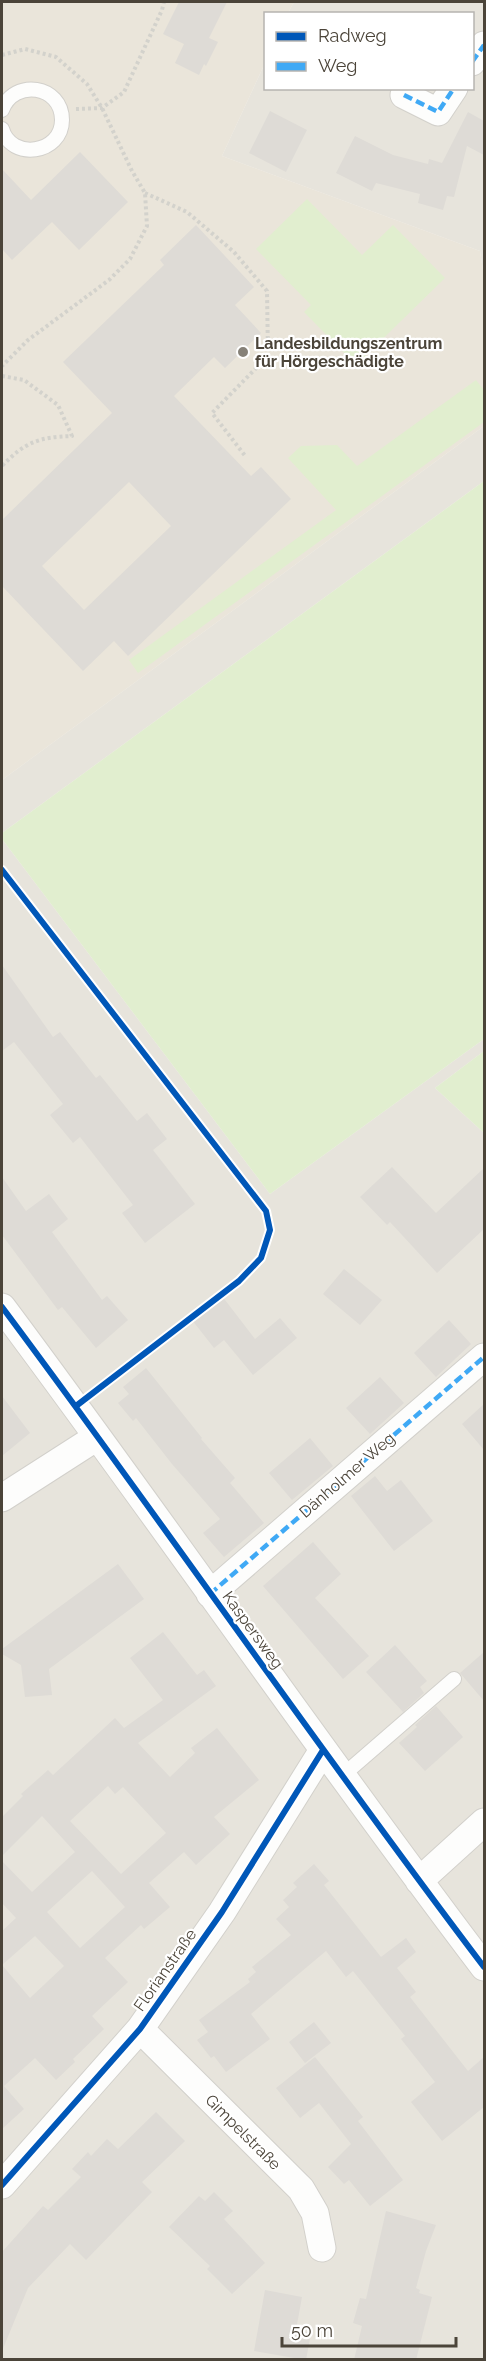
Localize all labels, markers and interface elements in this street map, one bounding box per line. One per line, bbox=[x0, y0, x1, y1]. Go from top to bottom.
legend bbox=[264, 12, 474, 90]
text: Radweg bbox=[318, 25, 387, 46]
text: Weg bbox=[318, 55, 357, 76]
place label: Landesbildungszentrum für Hörgeschädigte bbox=[255, 334, 442, 371]
marker: Landesbildungszentrum für Hörgeschädigte bbox=[236, 345, 250, 359]
street label: Dänholmer Weg bbox=[295, 1428, 399, 1522]
street label: Kaspersweg bbox=[219, 1588, 287, 1672]
street label: Florianstraße bbox=[130, 1925, 200, 2015]
street label: Gimpelstraße bbox=[201, 2090, 285, 2174]
scale bar bbox=[282, 2310, 456, 2348]
text: 50 m bbox=[291, 2320, 333, 2341]

